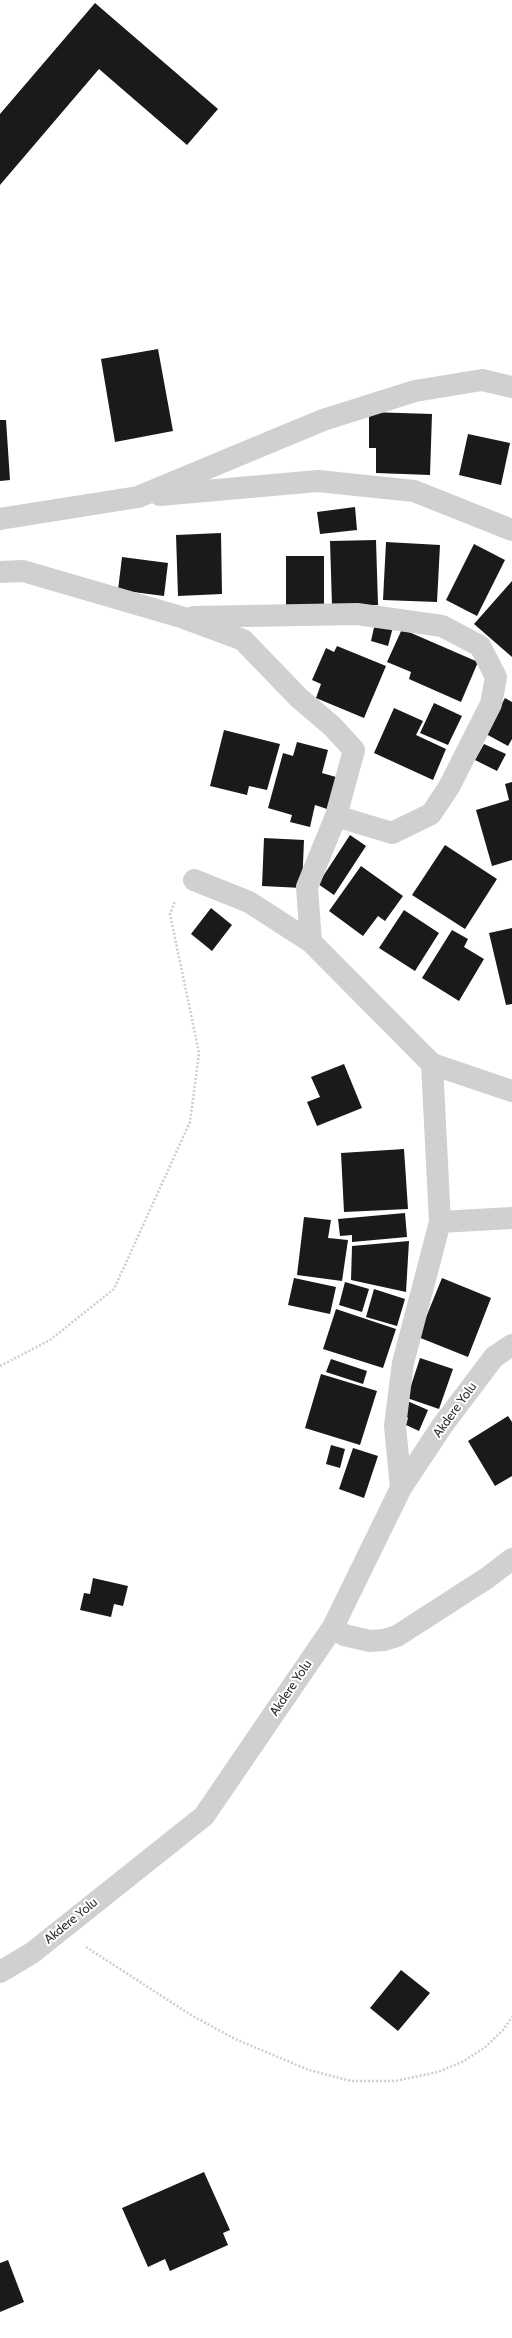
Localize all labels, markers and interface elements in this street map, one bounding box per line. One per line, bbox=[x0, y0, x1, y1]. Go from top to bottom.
street label: Akdere Yolu bbox=[430, 1379, 480, 1441]
street label: Akdere Yolu bbox=[267, 1657, 315, 1719]
street label: Akdere Yolu bbox=[41, 1895, 101, 1947]

